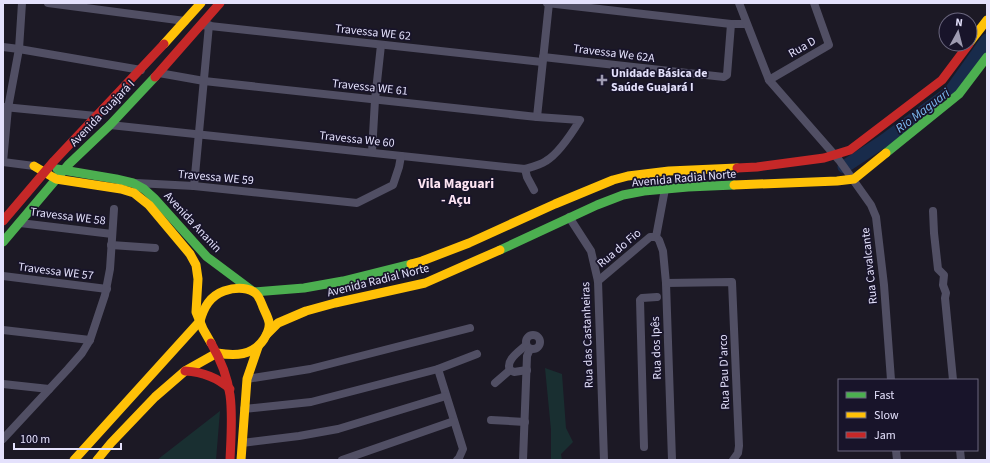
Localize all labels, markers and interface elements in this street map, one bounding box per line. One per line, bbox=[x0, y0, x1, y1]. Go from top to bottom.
north arrow bbox=[938, 12, 978, 52]
text: N bbox=[955, 15, 964, 30]
street label: Travessa WE 62 bbox=[334, 20, 412, 45]
street label: Rua D bbox=[785, 33, 819, 62]
street label: Travessa We 62A bbox=[572, 40, 656, 67]
place label: Unidade Básica de Saúde Guajará I bbox=[611, 65, 707, 96]
marker: Unidade Básica de Saúde Guajará I bbox=[596, 74, 608, 86]
street label: Travessa WE 61 bbox=[331, 75, 409, 100]
street label: Avenida Guajará I bbox=[66, 76, 139, 151]
water label: Rio Maguari bbox=[892, 84, 954, 137]
street label: Travessa We 60 bbox=[318, 127, 395, 152]
street label: Avenida Radial Norte bbox=[631, 165, 737, 192]
street label: Travessa WE 59 bbox=[177, 166, 255, 189]
district label: Vila Maguari - Açu bbox=[417, 174, 494, 210]
street label: Avenida Ananin bbox=[160, 188, 225, 257]
street label: Travessa WE 58 bbox=[29, 203, 107, 230]
street label: Rua do Fio bbox=[594, 225, 645, 272]
street label: Rua Cavalcante bbox=[857, 227, 882, 305]
street label: Travessa WE 57 bbox=[17, 258, 95, 285]
street label: Avenida Radial Norte bbox=[325, 260, 431, 301]
street label: Rua das Castanheiras bbox=[577, 281, 598, 388]
street label: Rua dos Ipês bbox=[647, 316, 666, 380]
street label: Rua Pau D'arco bbox=[715, 334, 734, 410]
legend bbox=[838, 379, 978, 451]
text: Fast bbox=[874, 387, 894, 404]
text: Slow bbox=[874, 407, 899, 424]
scale bar bbox=[14, 425, 121, 451]
text: Jam bbox=[874, 427, 896, 444]
text: 100 m bbox=[20, 431, 50, 448]

